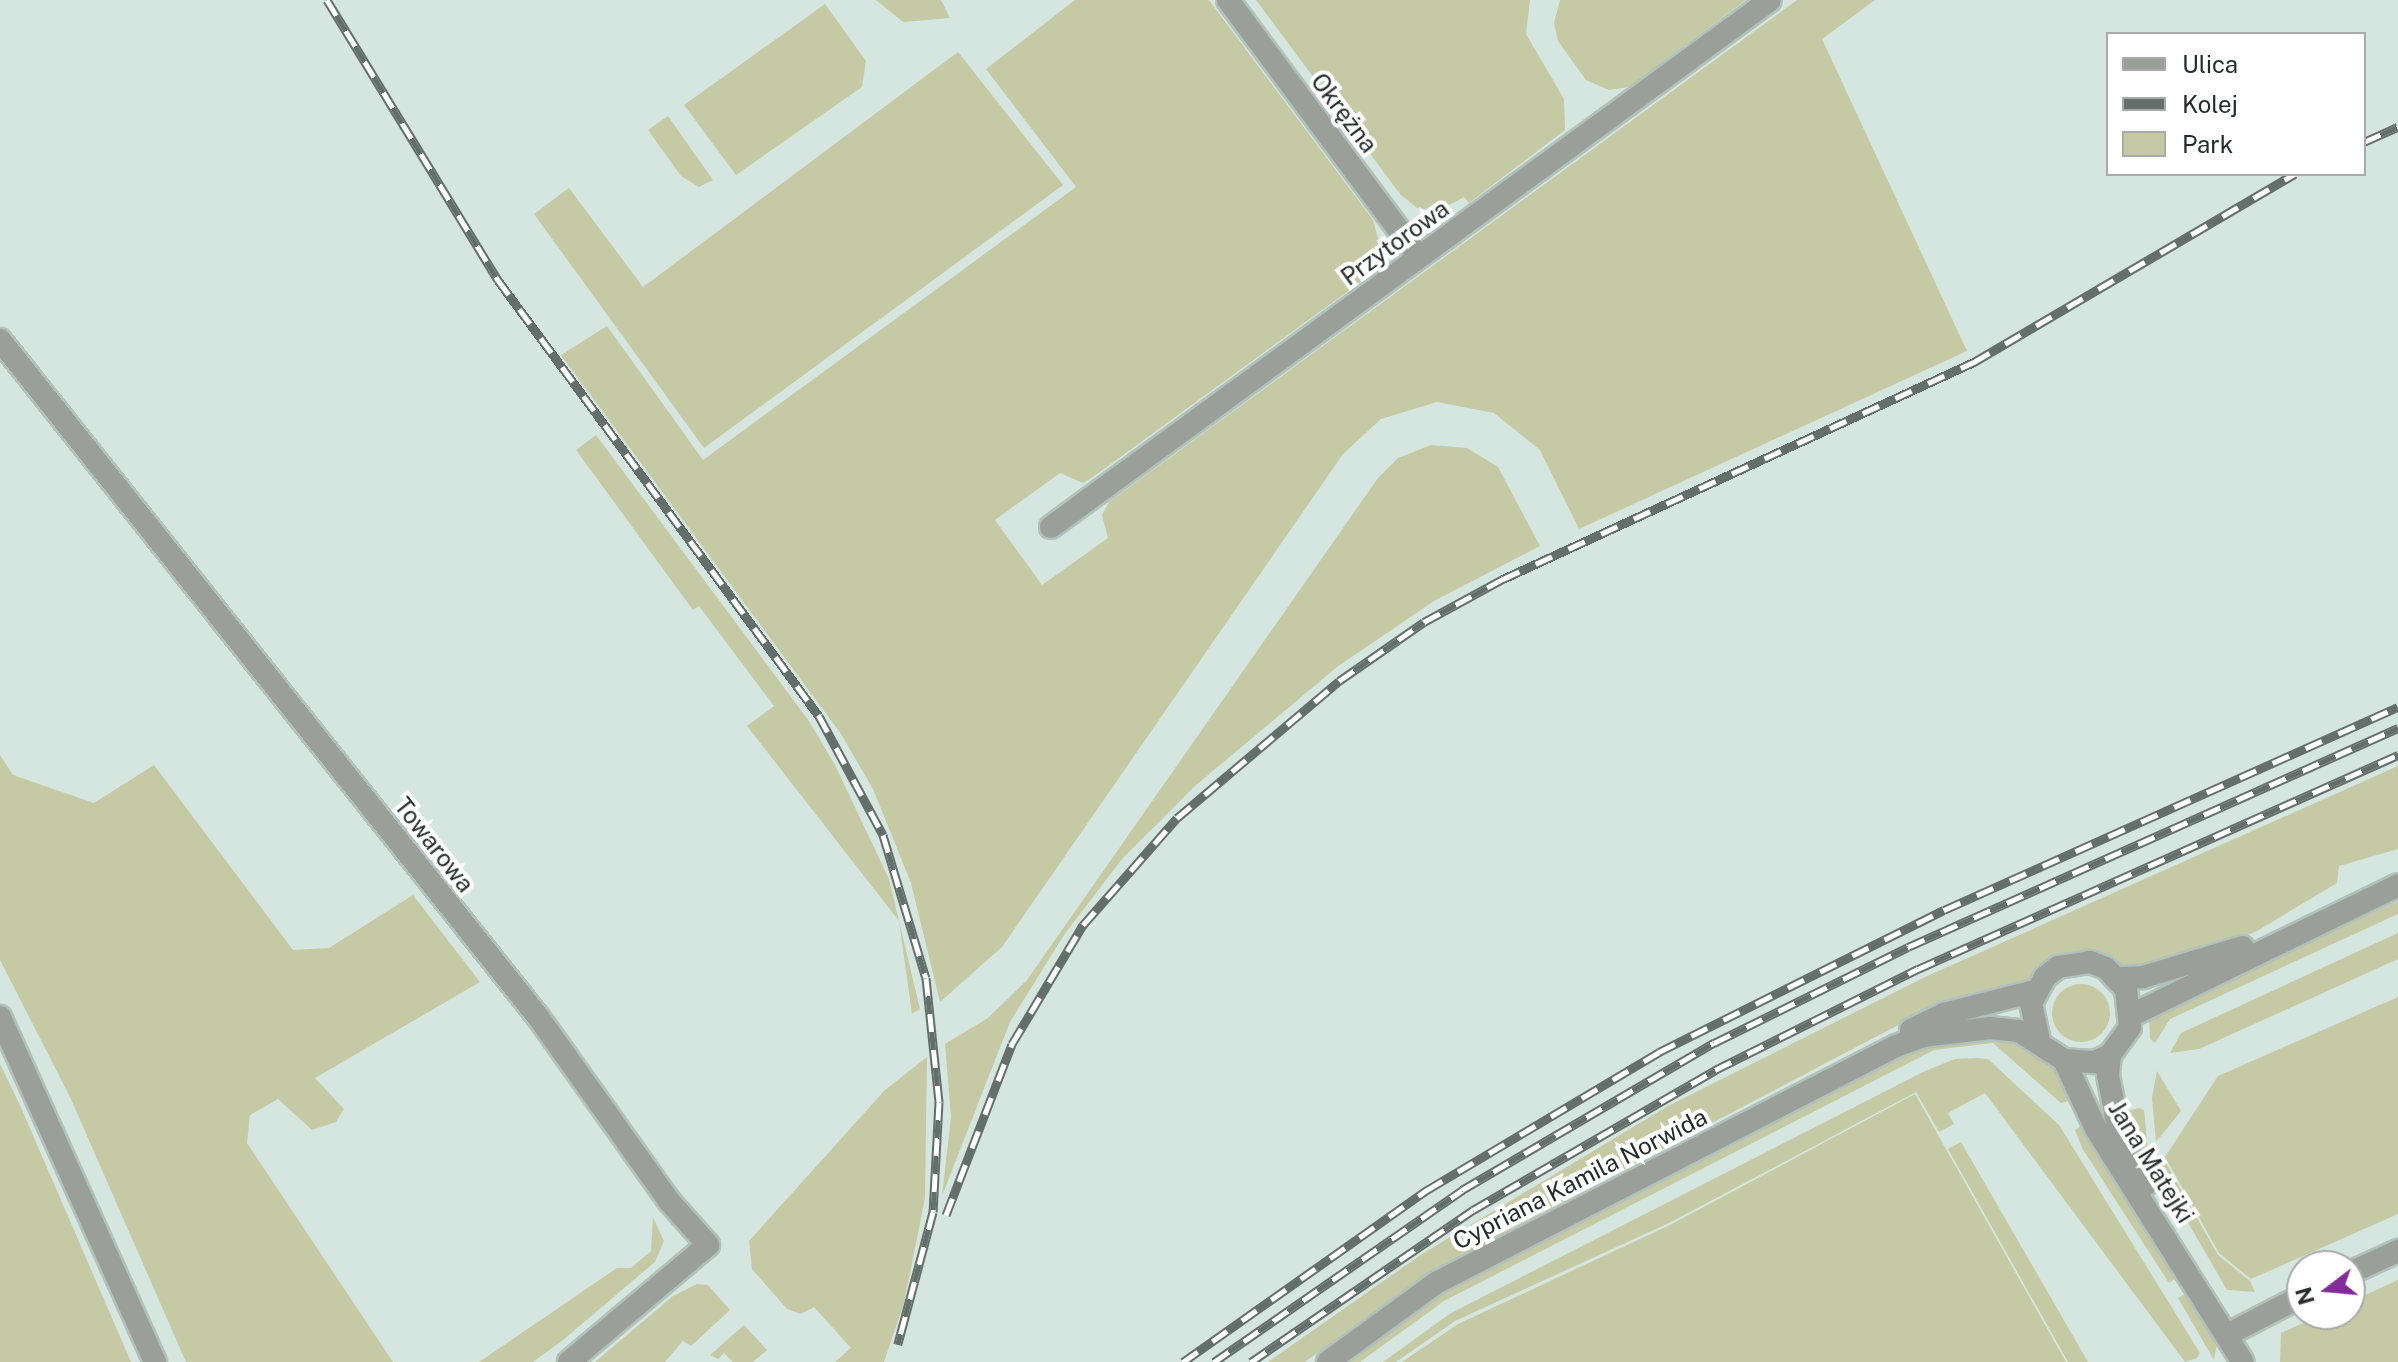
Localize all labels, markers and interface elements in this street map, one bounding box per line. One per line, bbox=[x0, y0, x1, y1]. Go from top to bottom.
legend bbox=[2106, 32, 2366, 176]
text: Ulica bbox=[2182, 50, 2238, 78]
street label: Okrężna bbox=[1305, 68, 1383, 158]
text: Kolej bbox=[2182, 90, 2238, 118]
text: Park bbox=[2182, 130, 2233, 158]
street label: Przytorowa bbox=[1336, 194, 1454, 292]
street label: Towarowa bbox=[388, 792, 480, 898]
street label: Jana Matejki bbox=[2102, 1096, 2200, 1228]
street label: Cypriana Kamila Norwida bbox=[1448, 1102, 1712, 1256]
north arrow bbox=[2286, 1250, 2366, 1330]
text: N bbox=[2290, 1284, 2320, 1308]

